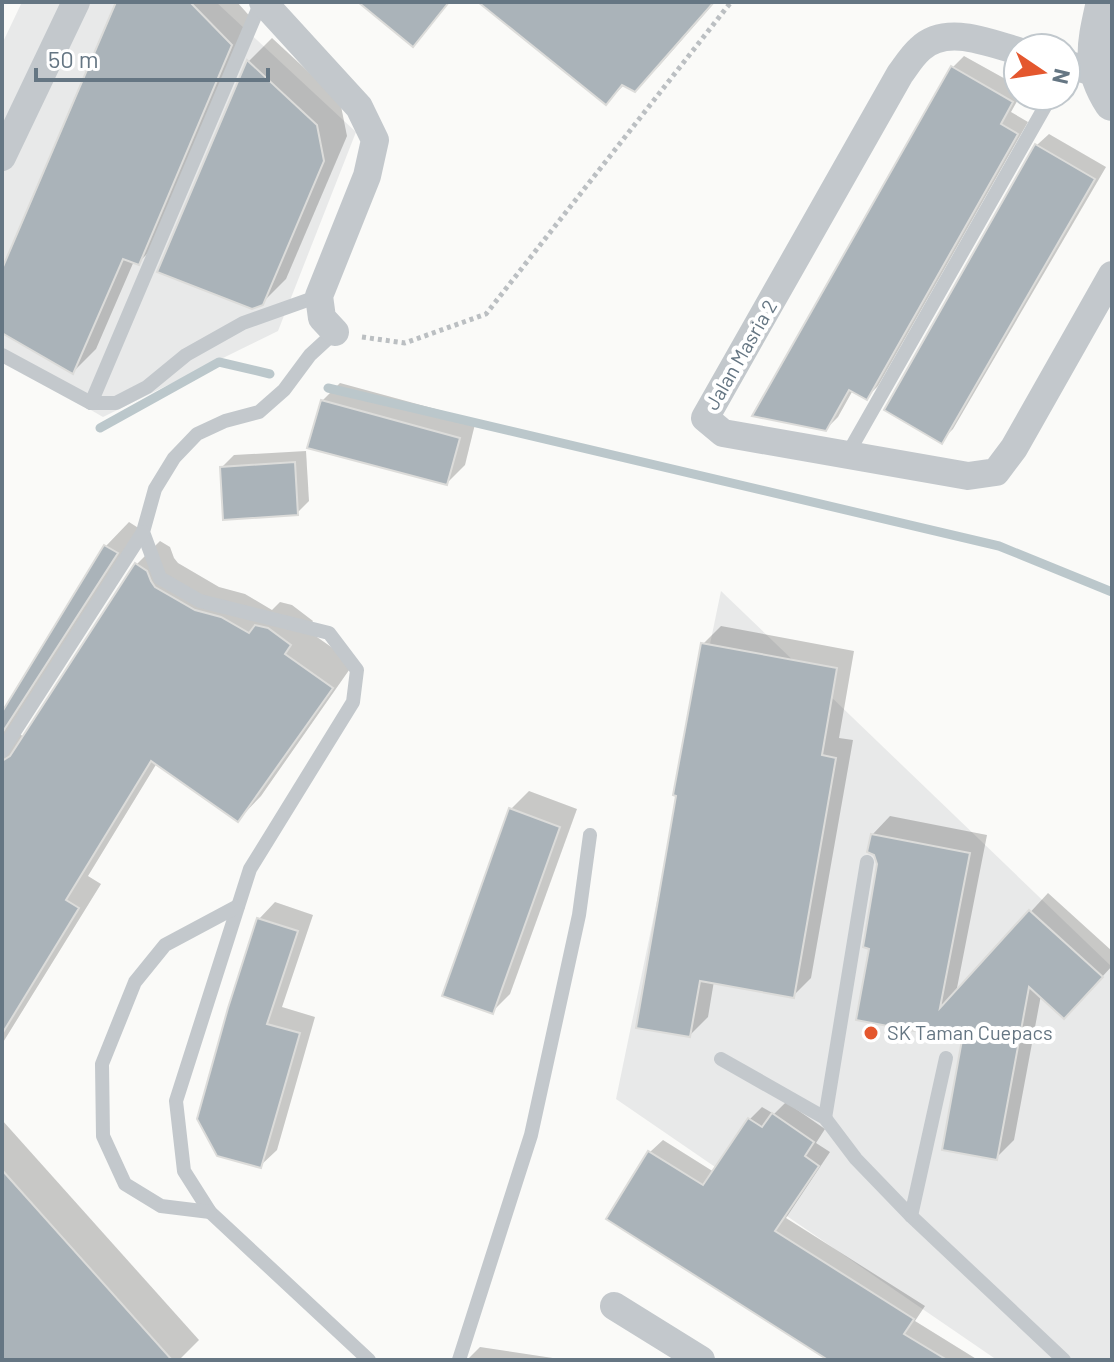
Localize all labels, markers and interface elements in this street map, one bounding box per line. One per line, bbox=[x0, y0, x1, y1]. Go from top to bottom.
scale bar bbox=[36, 32, 268, 82]
north arrow bbox=[1002, 32, 1082, 112]
text: 50 m bbox=[48, 44, 99, 73]
text: N bbox=[1048, 67, 1077, 87]
street label: Jalan Masria 2 bbox=[699, 295, 781, 414]
place label: SK Taman Cuepacs bbox=[887, 1020, 1053, 1044]
marker: SK Taman Cuepacs bbox=[862, 1024, 880, 1042]

